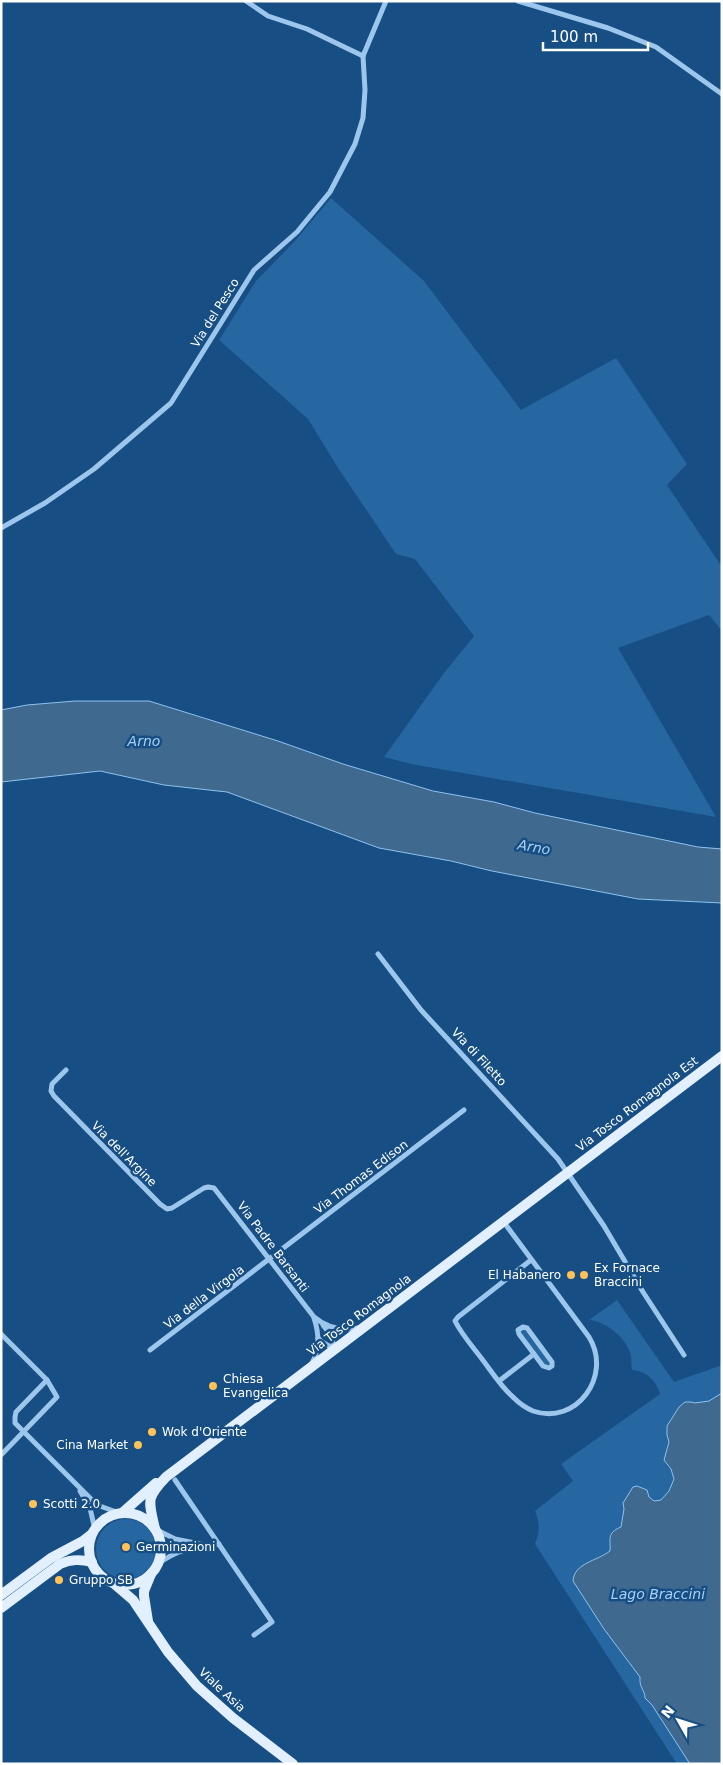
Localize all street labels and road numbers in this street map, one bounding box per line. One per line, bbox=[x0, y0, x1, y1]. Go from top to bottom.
street label: Via del Pesco bbox=[188, 276, 242, 350]
street label: Via di Filetto bbox=[449, 1025, 509, 1089]
street label: Via Tosco Romagnola Est bbox=[573, 1053, 701, 1154]
street label: Via dell'Argine bbox=[89, 1119, 159, 1189]
street label: Via Thomas Edison bbox=[311, 1137, 411, 1217]
street label: Via Padre Barsanti bbox=[234, 1199, 312, 1295]
street label: Via della Virgola bbox=[161, 1262, 247, 1332]
street label: Via Tosco Romagnola bbox=[304, 1271, 414, 1359]
street label: Viale Asia bbox=[196, 1665, 248, 1715]

